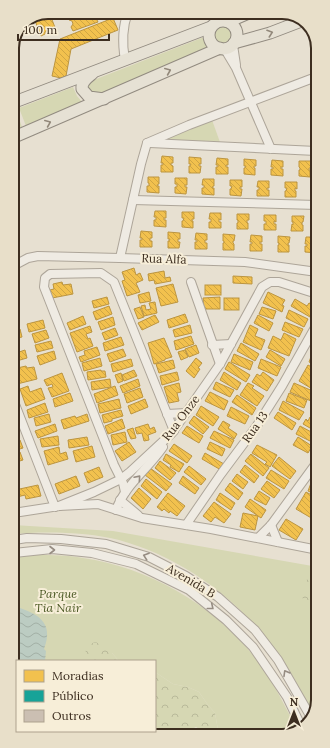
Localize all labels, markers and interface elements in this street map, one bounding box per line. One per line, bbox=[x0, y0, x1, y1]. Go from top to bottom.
scale bar bbox=[18, 16, 109, 42]
text: 100 m bbox=[24, 22, 57, 37]
one-way arrow bbox=[266, 29, 273, 38]
one-way arrow bbox=[164, 68, 171, 76]
one-way arrow bbox=[44, 120, 52, 128]
street label: Rua Alfa bbox=[141, 250, 187, 267]
street label: Rua Onze bbox=[159, 391, 203, 444]
street label: Rua 13 bbox=[238, 408, 271, 445]
one-way arrow bbox=[133, 475, 140, 482]
one-way arrow bbox=[49, 546, 55, 554]
one-way arrow bbox=[142, 553, 149, 561]
street label: Avenida B bbox=[163, 560, 218, 601]
park label: Parque Tia Nair bbox=[35, 586, 82, 615]
one-way arrow bbox=[206, 603, 213, 610]
legend bbox=[16, 660, 156, 732]
text: Moradias bbox=[52, 668, 104, 683]
one-way arrow bbox=[283, 670, 290, 677]
text: Público bbox=[52, 688, 93, 703]
north arrow bbox=[274, 692, 314, 732]
text: N bbox=[290, 695, 299, 709]
text: Outros bbox=[52, 708, 91, 723]

